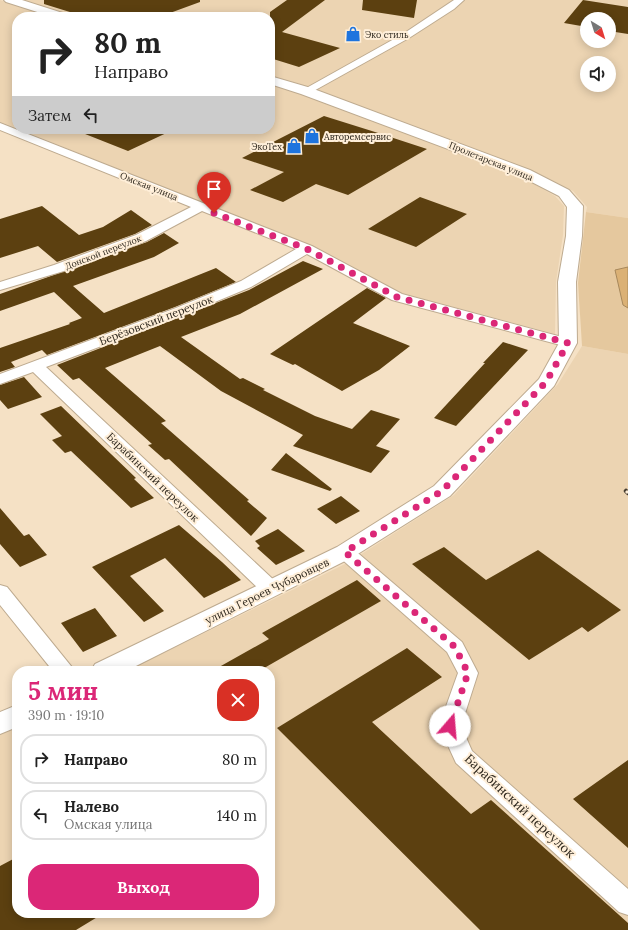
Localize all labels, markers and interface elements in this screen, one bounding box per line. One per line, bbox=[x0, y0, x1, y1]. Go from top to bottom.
north arrow bbox=[580, 12, 616, 48]
map controls bbox=[580, 12, 616, 92]
text: 80 m bbox=[94, 25, 161, 61]
shop icon: Эко стиль bbox=[344, 25, 362, 43]
icon: right bbox=[28, 28, 80, 80]
place label: Эко стиль bbox=[365, 29, 409, 40]
button: sound bbox=[580, 56, 616, 92]
text: Направо bbox=[94, 60, 168, 83]
icon: left bbox=[80, 104, 102, 126]
text: Затем bbox=[28, 106, 72, 125]
shop icon: Авторемсервис bbox=[303, 127, 321, 145]
place label: Авторемсервис bbox=[323, 131, 391, 142]
shop icon: ЭкоТех bbox=[285, 137, 303, 155]
street label: Пролетарская улица bbox=[447, 139, 535, 183]
place label: ЭкоТех bbox=[251, 141, 282, 152]
street label: Омская улица bbox=[119, 169, 180, 203]
pin bbox=[197, 172, 231, 213]
icon: arrive bbox=[203, 178, 225, 200]
street label: Донской переулок bbox=[63, 232, 143, 272]
street label: Берёзовский переулок bbox=[97, 292, 215, 348]
street label: Барабинский переулок bbox=[104, 429, 202, 525]
street label: улица Героев Чубаровцев bbox=[203, 555, 332, 627]
text: 5 мин bbox=[28, 676, 98, 707]
button: close bbox=[217, 679, 259, 721]
position arrow bbox=[429, 705, 471, 747]
text: 390 m · 19:10 bbox=[28, 707, 104, 724]
icon: right bbox=[30, 748, 52, 770]
text: Направо bbox=[64, 750, 128, 769]
text: 80 m bbox=[222, 750, 257, 769]
street label: Барабинский переулок bbox=[461, 750, 579, 862]
text: Налево bbox=[64, 797, 119, 816]
icon: left bbox=[30, 804, 52, 826]
text: 140 m bbox=[217, 806, 257, 825]
text: Омская улица bbox=[64, 816, 152, 833]
button: Выход bbox=[28, 864, 259, 910]

